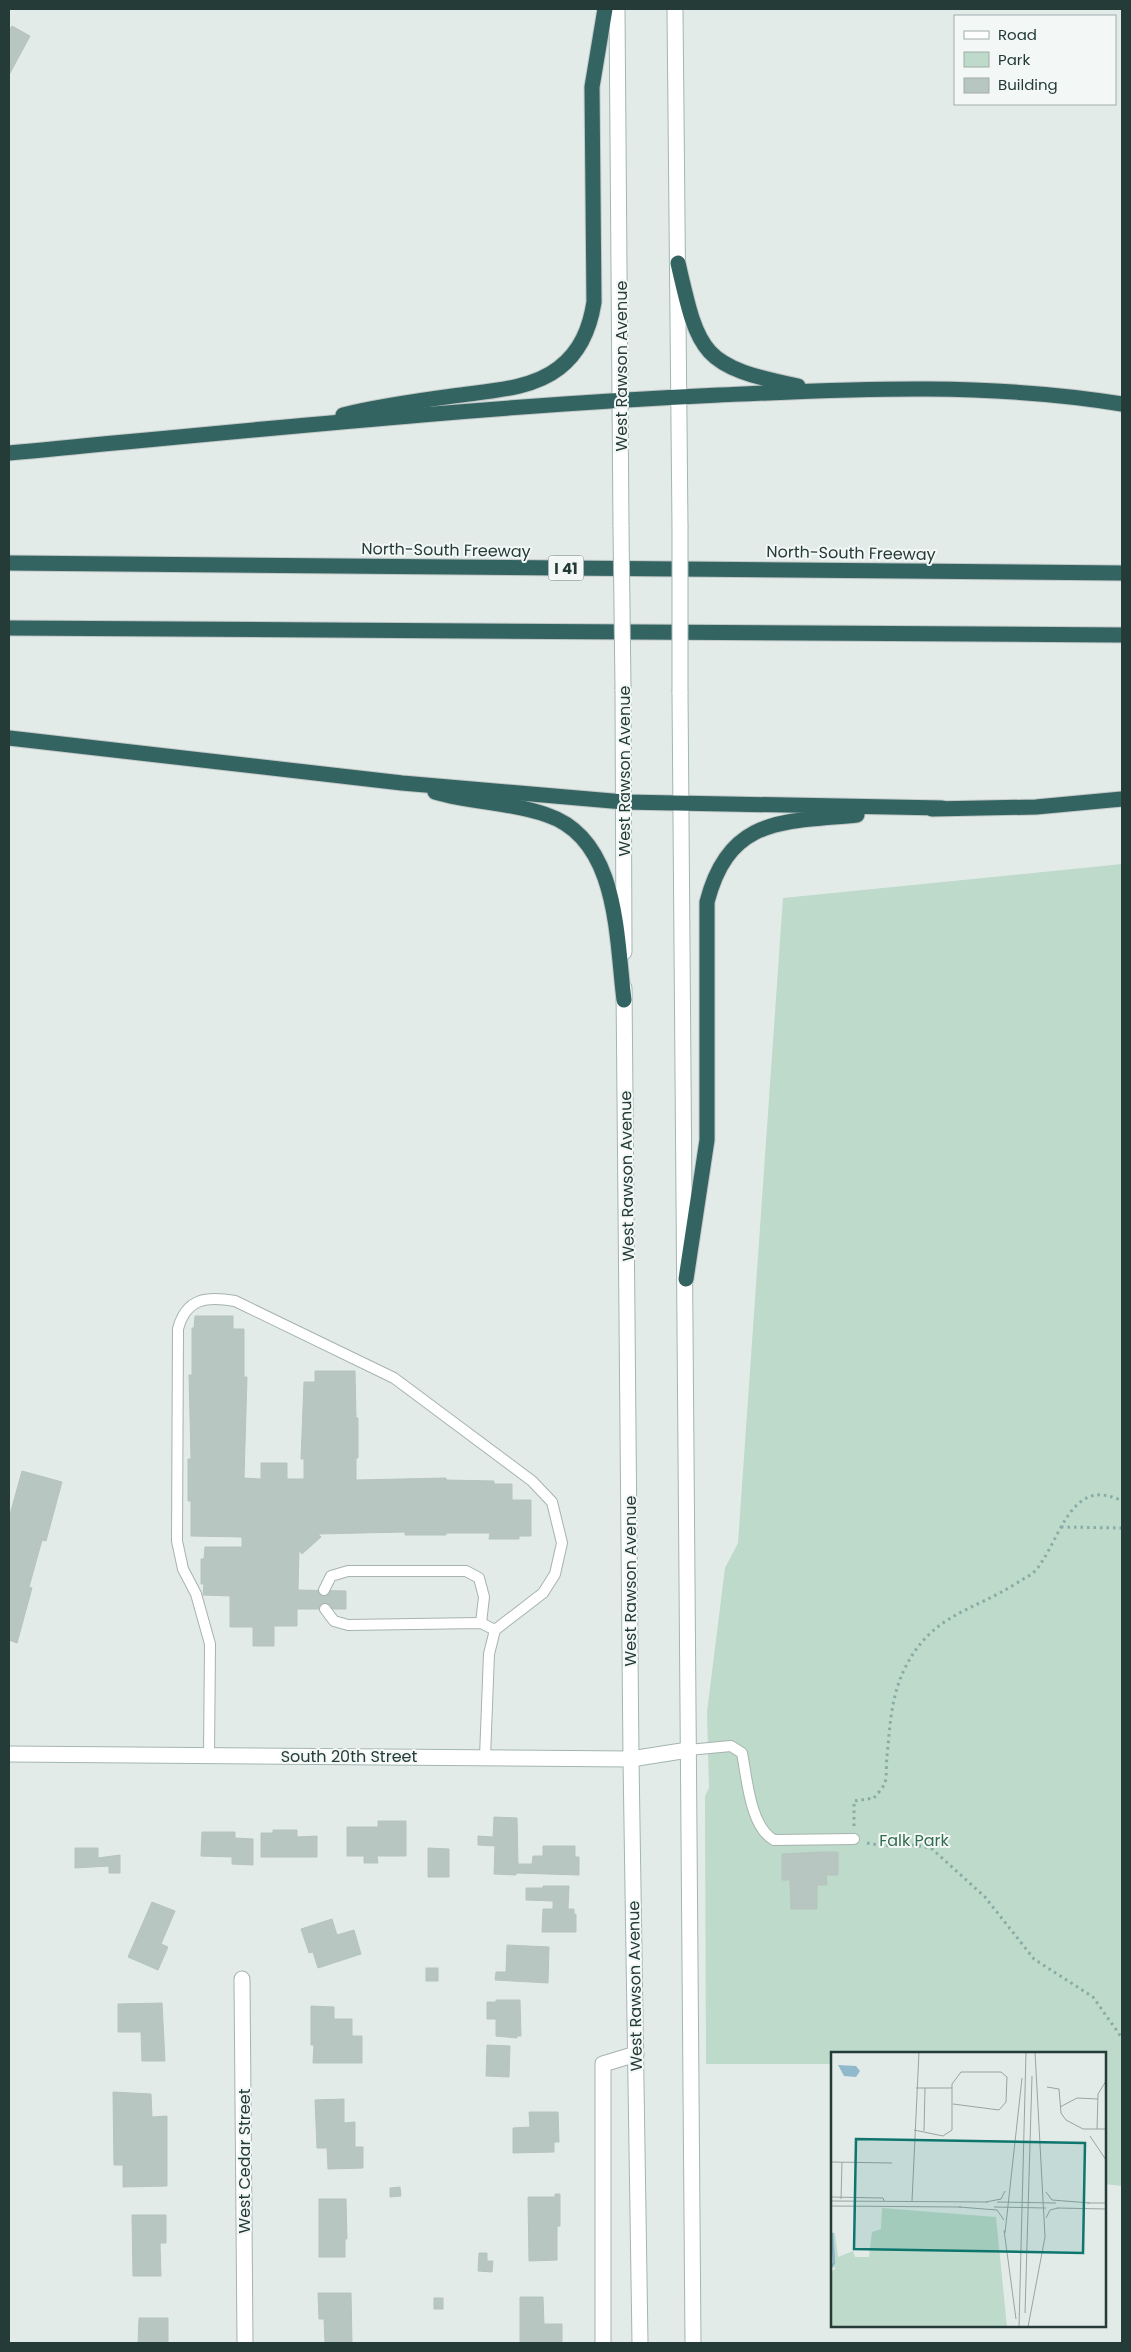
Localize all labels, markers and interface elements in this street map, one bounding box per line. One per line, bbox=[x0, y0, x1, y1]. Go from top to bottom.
legend bbox=[954, 15, 1116, 105]
text: Road bbox=[998, 24, 1037, 45]
text: Park bbox=[998, 49, 1030, 70]
text: Building bbox=[998, 74, 1058, 95]
street label: West Rawson Avenue bbox=[610, 281, 633, 451]
street label: North-South Freeway bbox=[361, 537, 531, 563]
street label: North-South Freeway bbox=[766, 540, 936, 566]
road number: I 41 bbox=[548, 556, 584, 580]
street label: West Rawson Avenue bbox=[613, 686, 636, 856]
street label: West Rawson Avenue bbox=[614, 1090, 640, 1262]
street label: West Rawson Avenue bbox=[619, 1496, 642, 1666]
street label: South 20th Street bbox=[281, 1745, 417, 1768]
park label: Falk Park bbox=[879, 1829, 950, 1852]
street label: West Rawson Avenue bbox=[622, 1900, 648, 2072]
inset map bbox=[831, 2052, 1106, 2327]
street label: West Cedar Street bbox=[233, 2088, 256, 2233]

